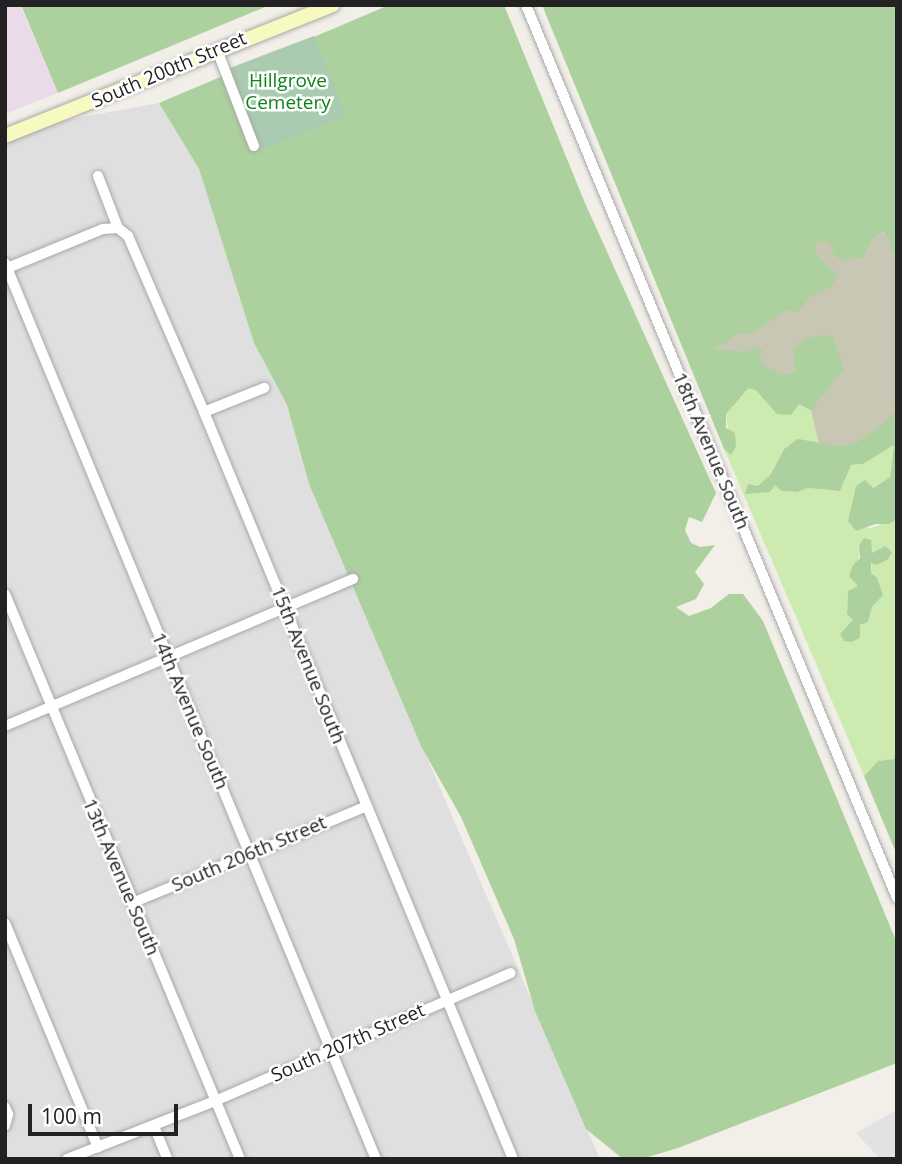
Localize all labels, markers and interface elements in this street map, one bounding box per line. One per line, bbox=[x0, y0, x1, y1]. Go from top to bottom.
street label: South 200th Street bbox=[88, 27, 250, 113]
park label: Hillgrove Cemetery bbox=[245, 70, 331, 114]
street label: 18th Avenue South bbox=[668, 369, 754, 533]
street label: 15th Avenue South bbox=[266, 583, 350, 747]
street label: 14th Avenue South bbox=[147, 629, 233, 793]
street label: 13th Avenue South bbox=[78, 795, 164, 959]
street label: South 206th Street bbox=[168, 811, 330, 897]
street label: South 207th Street bbox=[268, 999, 428, 1087]
scale bar bbox=[32, 1090, 182, 1134]
text: 100 m bbox=[41, 1102, 102, 1130]

